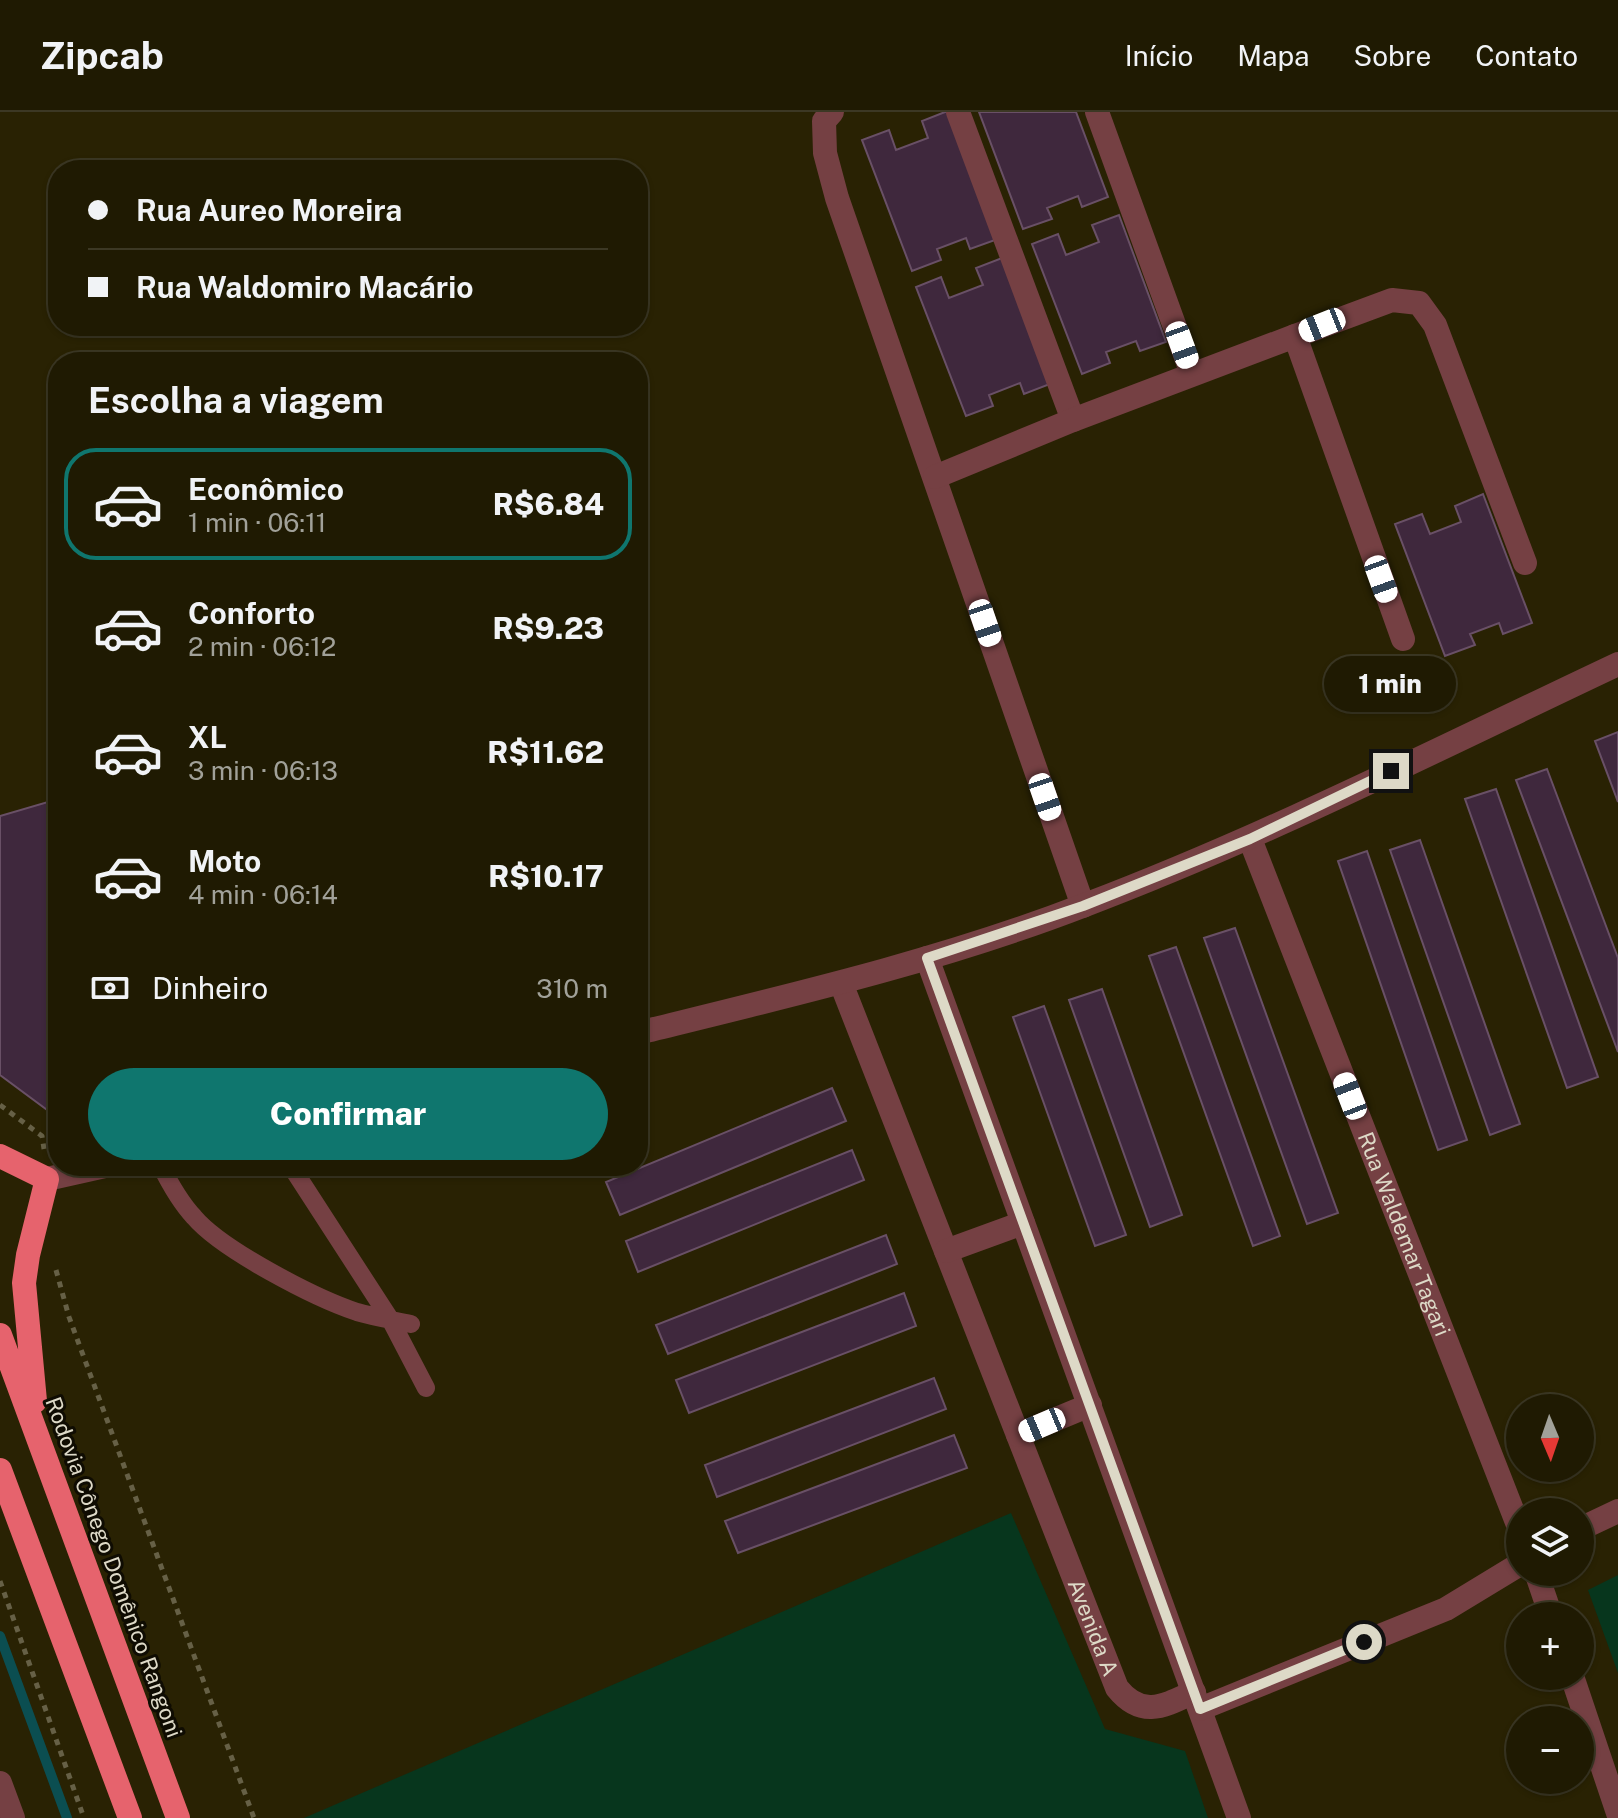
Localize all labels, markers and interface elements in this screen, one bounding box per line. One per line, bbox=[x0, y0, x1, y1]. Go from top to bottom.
text: Zipcab bbox=[40, 33, 164, 78]
text: Início bbox=[1125, 39, 1193, 72]
text: Mapa bbox=[1237, 39, 1309, 72]
text: Sobre bbox=[1353, 39, 1431, 72]
text: Contato bbox=[1475, 39, 1578, 72]
text: Rua Aureo Moreira bbox=[136, 192, 402, 228]
text: Rua Waldomiro Macário bbox=[136, 269, 473, 305]
car bbox=[1295, 305, 1349, 345]
car bbox=[1163, 318, 1201, 372]
text: Escolha a viagem bbox=[88, 379, 384, 421]
icon: car bbox=[92, 468, 164, 540]
text: Econômico bbox=[188, 471, 344, 507]
text: R$6.84 bbox=[493, 486, 604, 522]
text: 1 min · 06:11 bbox=[188, 507, 326, 538]
car bbox=[1362, 552, 1400, 606]
icon: car bbox=[92, 592, 164, 664]
text: Conforto bbox=[188, 595, 315, 631]
car bbox=[966, 596, 1004, 650]
text: R$9.23 bbox=[493, 610, 604, 646]
text: 2 min · 06:12 bbox=[188, 631, 336, 662]
callout: 1 min bbox=[1325, 655, 1457, 711]
text: 1 min bbox=[1358, 668, 1422, 699]
icon: car bbox=[92, 716, 164, 788]
text: XL bbox=[188, 719, 227, 755]
text: R$11.62 bbox=[487, 734, 604, 770]
route end bbox=[1373, 753, 1409, 789]
text: 3 min · 06:13 bbox=[188, 755, 338, 786]
car bbox=[1026, 770, 1064, 824]
icon: car bbox=[92, 840, 164, 912]
text: Moto bbox=[188, 843, 261, 879]
text: R$10.17 bbox=[488, 858, 604, 894]
text: 4 min · 06:14 bbox=[188, 879, 338, 910]
icon: cash bbox=[88, 966, 132, 1010]
text: Dinheiro bbox=[152, 970, 268, 1006]
text: 310 m bbox=[536, 973, 608, 1004]
button: Confirmar bbox=[88, 1068, 608, 1160]
car bbox=[1330, 1069, 1370, 1123]
street label: Rua Waldemar Tagari bbox=[1353, 1128, 1456, 1340]
street label: Rodovia Cônego Domênico Rangoni bbox=[40, 1393, 188, 1741]
north arrow bbox=[1506, 1394, 1594, 1482]
map controls bbox=[1506, 1394, 1594, 1794]
car bbox=[1015, 1405, 1069, 1445]
button: layers bbox=[1506, 1498, 1594, 1586]
street label: Avenida A bbox=[1063, 1575, 1124, 1680]
button: + bbox=[1506, 1602, 1594, 1690]
route start bbox=[1346, 1624, 1382, 1660]
button: − bbox=[1506, 1706, 1594, 1794]

